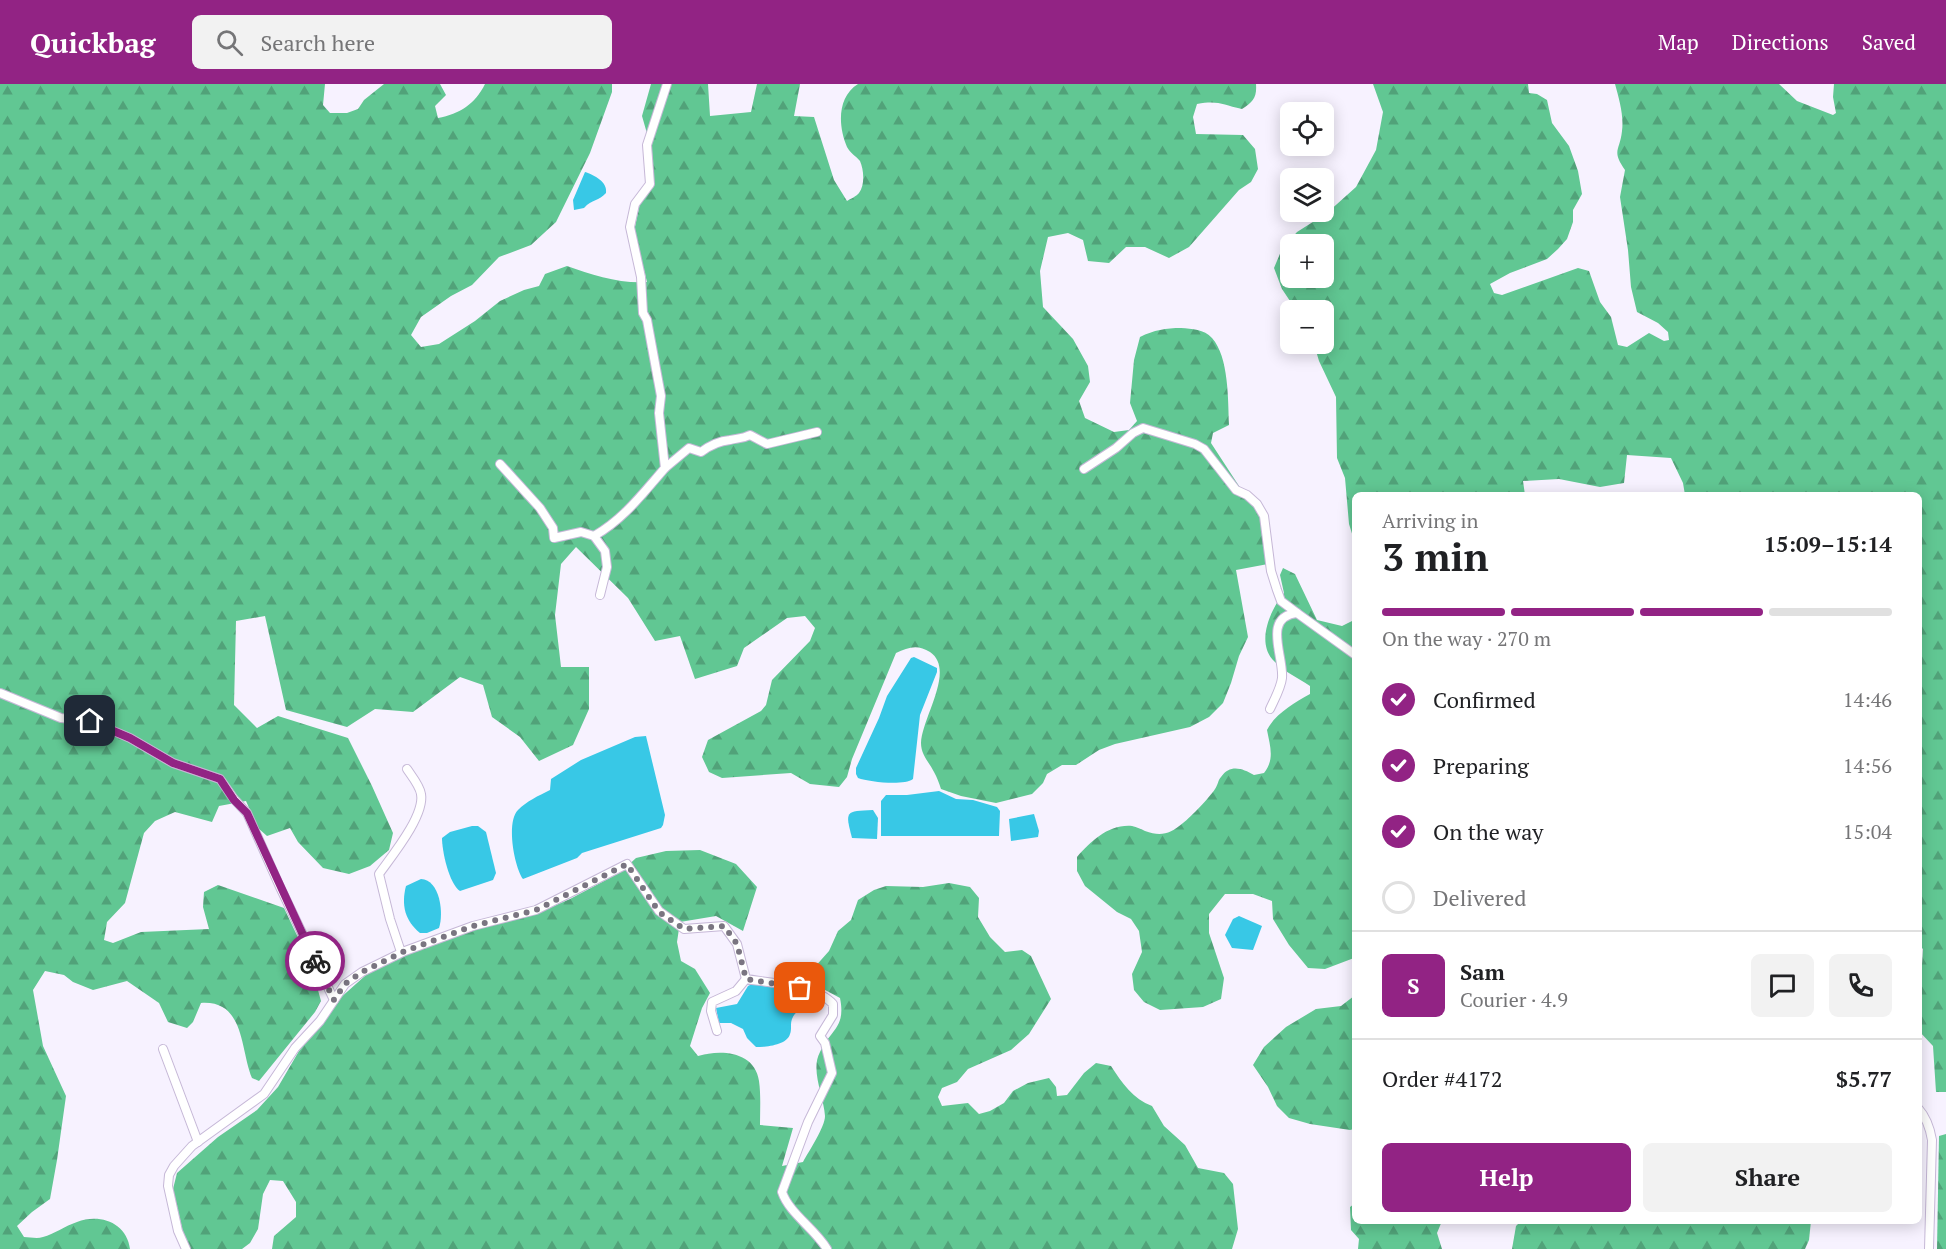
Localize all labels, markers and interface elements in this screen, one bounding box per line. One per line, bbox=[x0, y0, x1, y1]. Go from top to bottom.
search box bbox=[192, 15, 612, 69]
text: Quickbag bbox=[30, 24, 156, 61]
icon: search bbox=[213, 26, 246, 59]
text: Search here bbox=[261, 28, 375, 57]
text: Map bbox=[1658, 28, 1699, 56]
text: Directions bbox=[1732, 28, 1829, 56]
text: Saved bbox=[1862, 28, 1916, 56]
map controls bbox=[1280, 102, 1334, 354]
button: locate bbox=[1280, 102, 1334, 156]
button: layers bbox=[1280, 168, 1334, 222]
button: + bbox=[1280, 234, 1334, 288]
button: − bbox=[1280, 300, 1334, 354]
text: Arriving in bbox=[1382, 507, 1478, 534]
text: 15:09–15:14 bbox=[1764, 529, 1892, 558]
text: 3 min bbox=[1382, 530, 1489, 582]
text: On the way · 270 m bbox=[1382, 625, 1551, 652]
icon: check bbox=[1382, 683, 1415, 716]
text: Confirmed bbox=[1433, 685, 1536, 714]
text: 14:46 bbox=[1843, 686, 1892, 713]
pin bbox=[64, 695, 115, 746]
icon: home bbox=[73, 704, 106, 737]
icon: check bbox=[1382, 749, 1415, 782]
text: Preparing bbox=[1433, 751, 1529, 780]
text: 14:56 bbox=[1843, 752, 1892, 779]
icon: check bbox=[1382, 815, 1415, 848]
text: On the way bbox=[1433, 817, 1543, 846]
text: 15:04 bbox=[1843, 818, 1892, 845]
text: Delivered bbox=[1433, 883, 1526, 912]
courier bbox=[285, 931, 345, 991]
icon: bike bbox=[299, 945, 332, 978]
button: chat bbox=[1751, 954, 1814, 1017]
button: phone bbox=[1829, 954, 1892, 1017]
text: Sam bbox=[1460, 957, 1505, 986]
pin bbox=[774, 962, 825, 1013]
icon: bag bbox=[783, 971, 816, 1004]
text: S bbox=[1407, 971, 1420, 1000]
text: Courier · 4.9 bbox=[1460, 986, 1568, 1013]
text: Order #4172 bbox=[1382, 1064, 1502, 1093]
text: $5.77 bbox=[1836, 1064, 1892, 1093]
button: Help bbox=[1382, 1143, 1631, 1212]
button: Share bbox=[1643, 1143, 1892, 1212]

